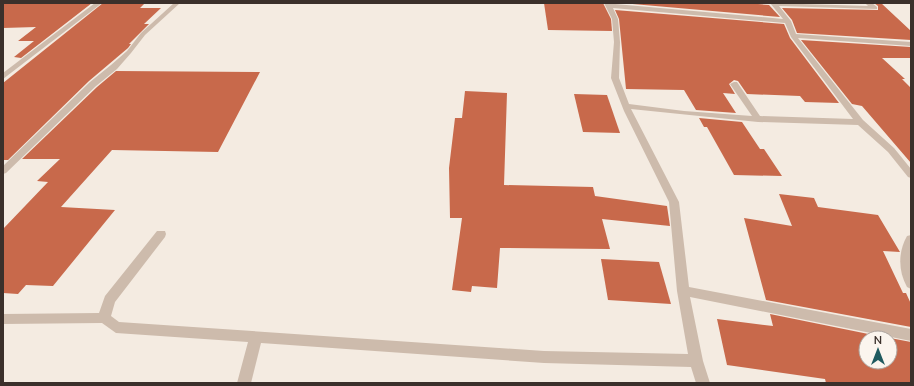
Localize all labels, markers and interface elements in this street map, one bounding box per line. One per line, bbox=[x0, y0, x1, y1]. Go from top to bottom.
north arrow bbox=[858, 330, 898, 370]
text: N bbox=[874, 333, 882, 347]

